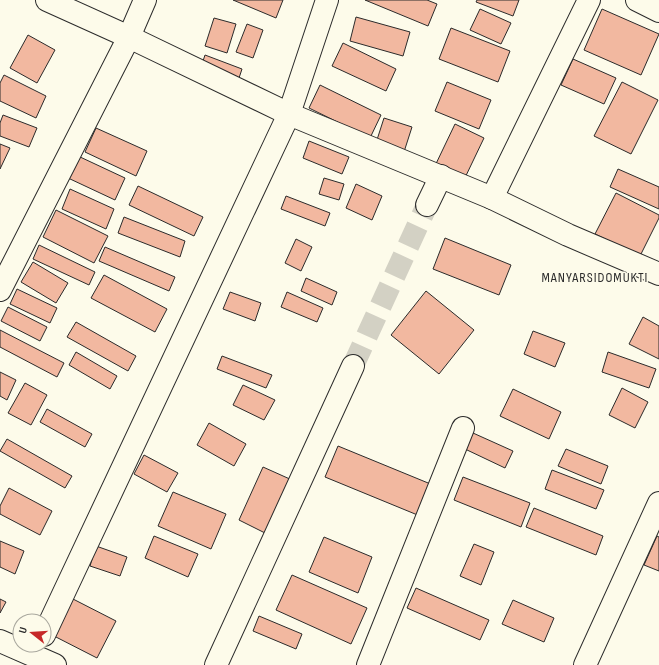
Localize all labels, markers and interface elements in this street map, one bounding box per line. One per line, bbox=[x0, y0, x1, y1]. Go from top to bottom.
district label: MANYARSIDOMUKTI bbox=[542, 269, 648, 286]
north arrow bbox=[12, 613, 52, 653]
text: U bbox=[16, 625, 30, 635]

